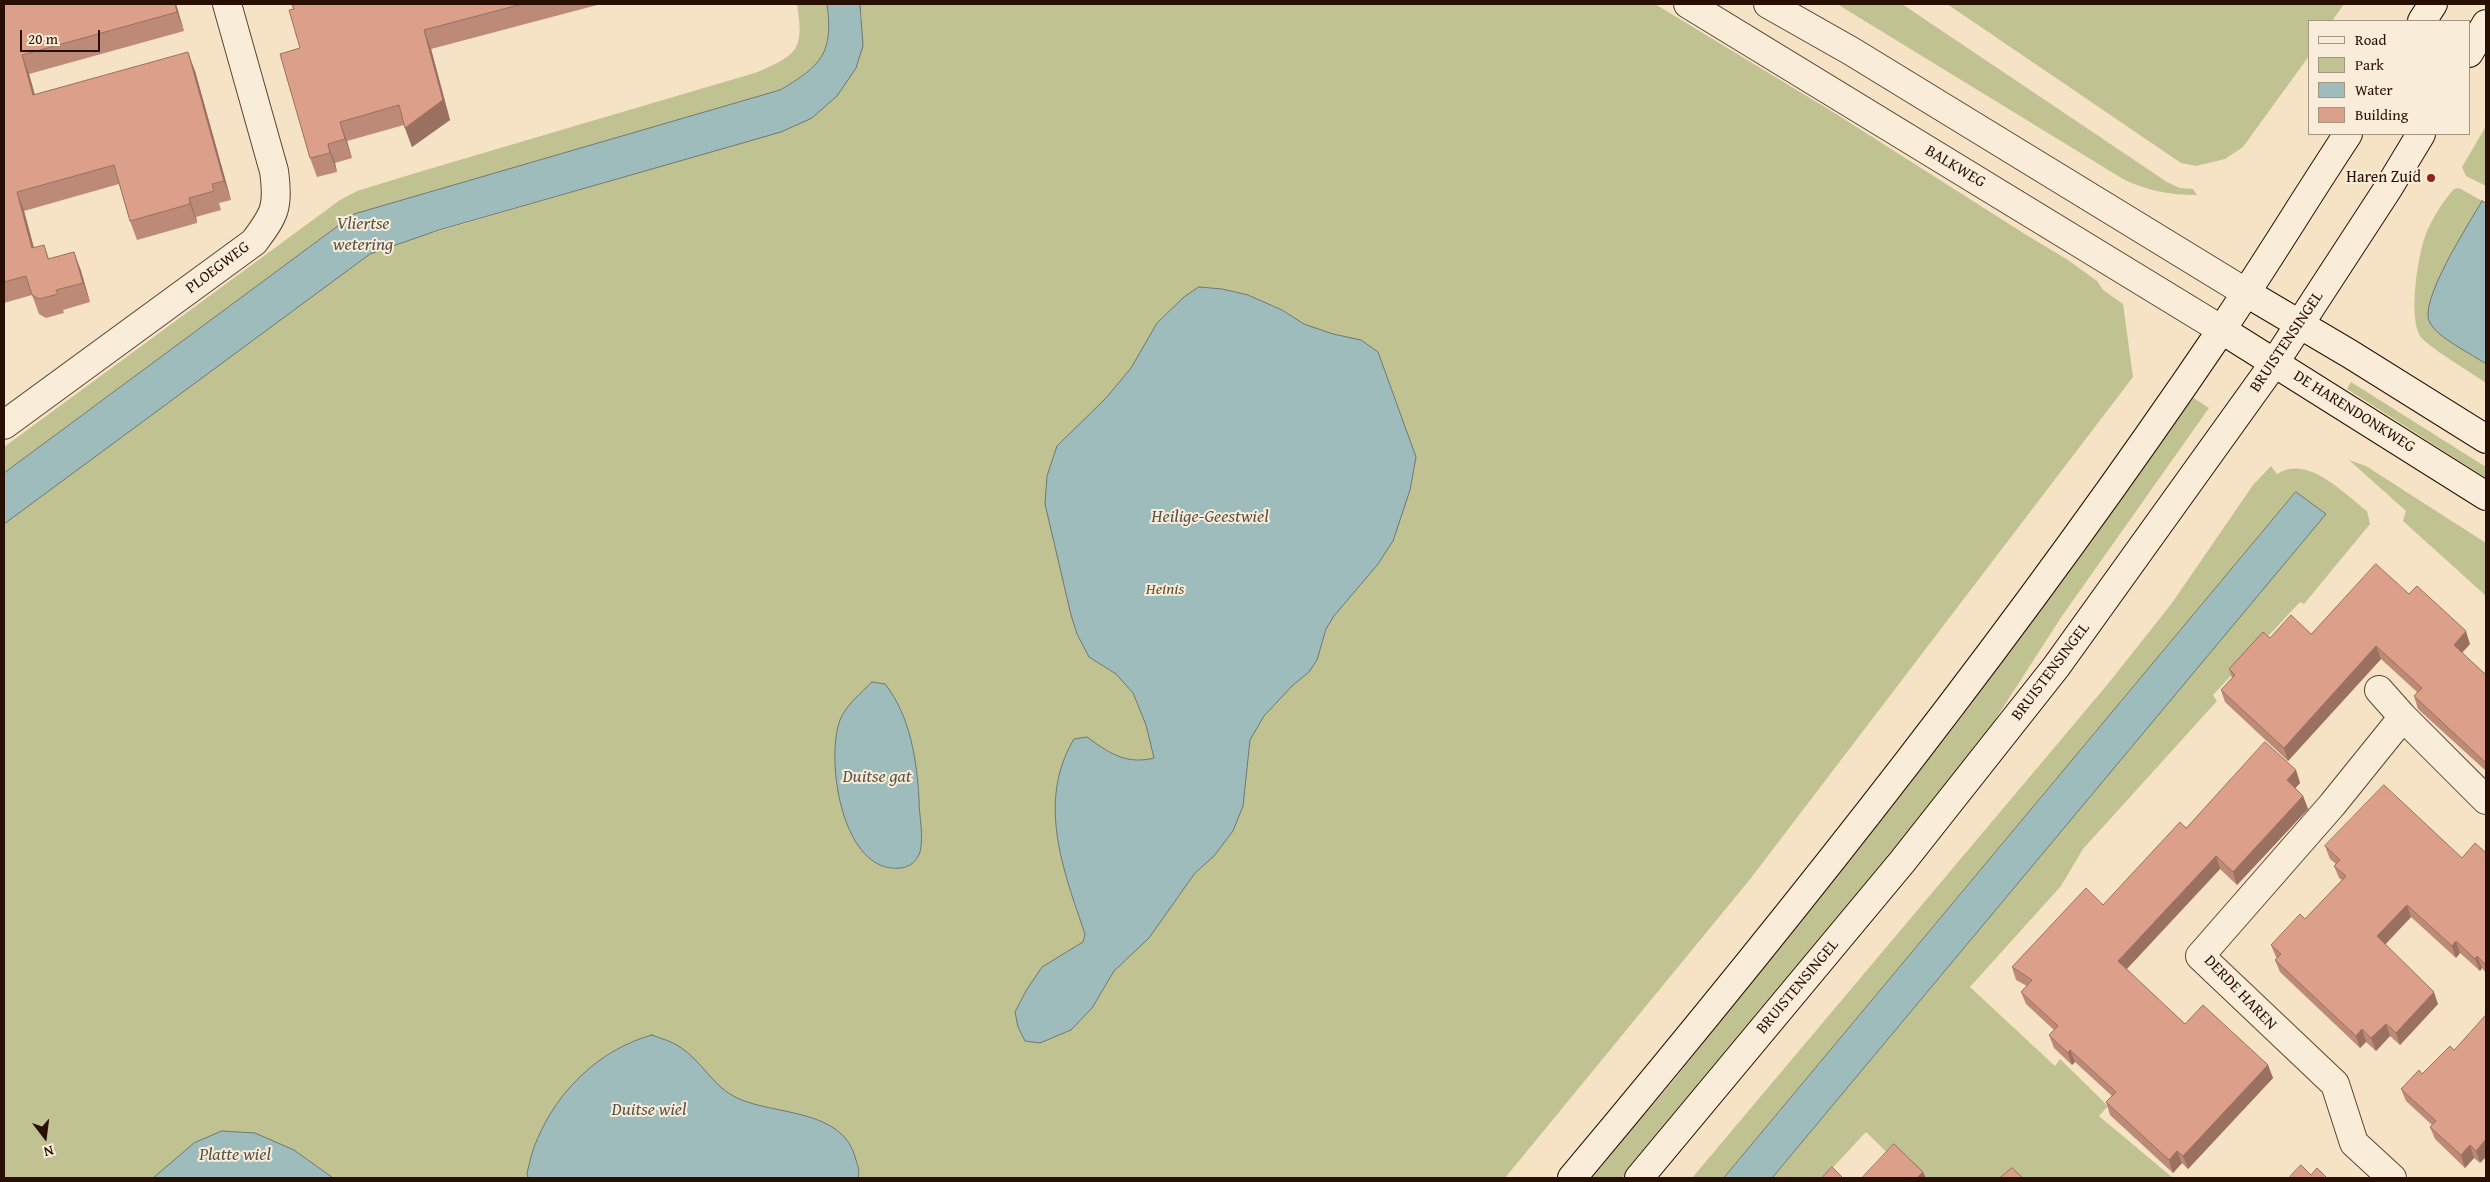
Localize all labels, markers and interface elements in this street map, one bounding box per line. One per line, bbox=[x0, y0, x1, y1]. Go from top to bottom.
scale bar bbox=[22, 20, 102, 52]
legend bbox=[2308, 20, 2470, 135]
text: 20 m bbox=[28, 28, 58, 49]
text: Road bbox=[2355, 29, 2386, 50]
text: Park bbox=[2355, 54, 2384, 75]
text: Water bbox=[2355, 79, 2393, 100]
text: Building bbox=[2355, 104, 2408, 125]
street label: BALKWEG bbox=[1921, 141, 1989, 193]
place label: Haren Zuid bbox=[2346, 168, 2421, 188]
marker: Haren Zuid bbox=[2425, 172, 2437, 184]
water label: Vliertse wetering bbox=[333, 213, 393, 255]
street label: PLOEGWEG bbox=[182, 238, 254, 298]
street label: BRUISTENSINGEL bbox=[2246, 288, 2328, 396]
street label: DE HARENDONKWEG bbox=[2290, 367, 2418, 457]
water label: Heilige-Geestwiel bbox=[1151, 506, 1269, 528]
park label: Heinis bbox=[1146, 580, 1184, 600]
street label: BRUISTENSINGEL bbox=[2008, 619, 2094, 725]
water label: Duitse gat bbox=[842, 766, 912, 788]
street label: BRUISTENSINGEL bbox=[1753, 936, 1843, 1038]
street label: DERDE HAREN bbox=[2200, 952, 2280, 1034]
water label: Duitse wiel bbox=[612, 1099, 686, 1121]
north arrow bbox=[20, 1112, 70, 1162]
text: N bbox=[42, 1141, 56, 1162]
water label: Platte wiel bbox=[199, 1144, 271, 1166]

